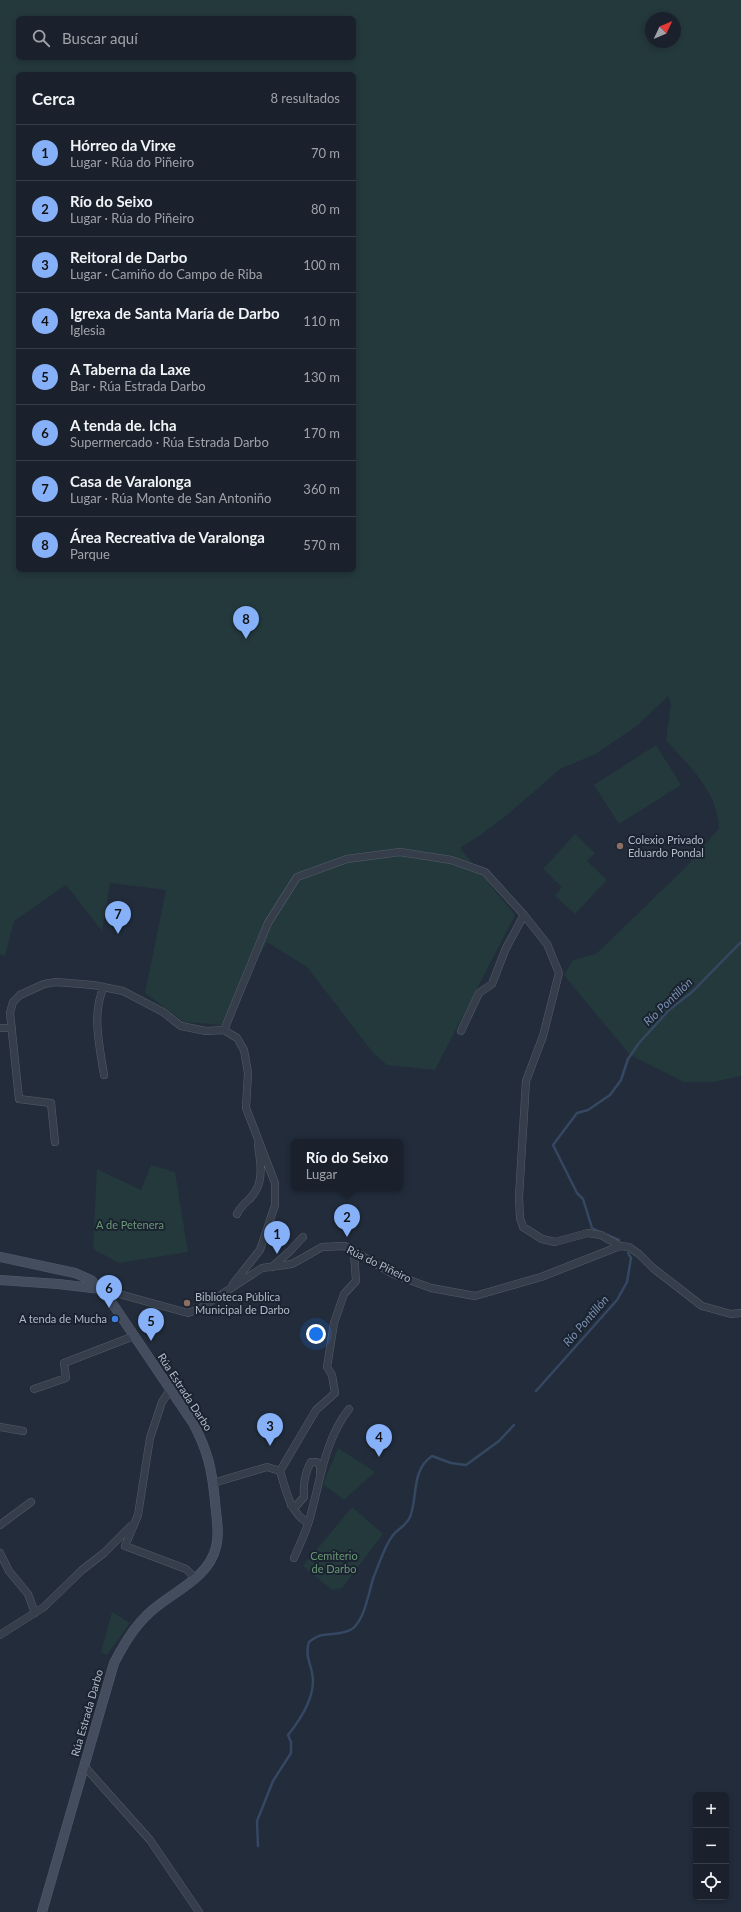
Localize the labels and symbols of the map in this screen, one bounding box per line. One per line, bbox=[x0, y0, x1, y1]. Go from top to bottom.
north arrow bbox=[645, 12, 681, 48]
pin: 8 bbox=[233, 606, 259, 639]
place label: Colexio Privado Eduardo Pondal bbox=[628, 833, 704, 859]
marker: Colexio Privado Eduardo Pondal bbox=[615, 841, 625, 851]
pin: 7 bbox=[105, 901, 131, 934]
water label: Río Pontillón bbox=[640, 975, 695, 1029]
pin: 2 bbox=[334, 1204, 360, 1237]
park label: A de Petenera bbox=[96, 1218, 164, 1231]
pin: 1 bbox=[264, 1221, 290, 1254]
street label: Rúa do Piñeiro bbox=[345, 1242, 414, 1285]
pin: 6 bbox=[96, 1275, 122, 1308]
place label: Biblioteca Pública Municipal de Darbo bbox=[195, 1290, 290, 1316]
water label: Río Pontillón bbox=[559, 1292, 612, 1349]
marker: Biblioteca Pública Municipal de Darbo bbox=[182, 1298, 192, 1308]
pin: 5 bbox=[138, 1308, 164, 1341]
place label: A tenda de Mucha bbox=[19, 1312, 107, 1325]
marker: A tenda de Mucha bbox=[110, 1314, 120, 1324]
your location bbox=[306, 1324, 326, 1344]
street label: Rúa Estrada Darbo bbox=[155, 1350, 215, 1433]
pin: 3 bbox=[257, 1413, 283, 1446]
pin: 4 bbox=[366, 1424, 392, 1457]
park label: Cemiterio de Darbo bbox=[310, 1549, 358, 1575]
street label: Rúa Estrada Darbo bbox=[68, 1668, 105, 1758]

